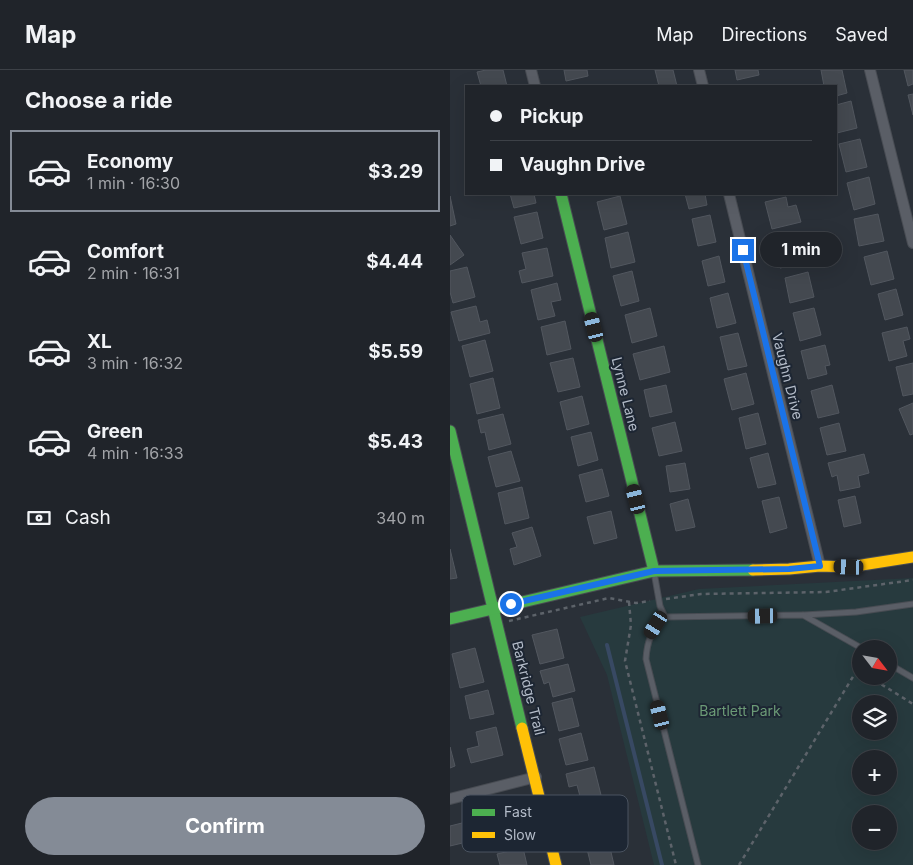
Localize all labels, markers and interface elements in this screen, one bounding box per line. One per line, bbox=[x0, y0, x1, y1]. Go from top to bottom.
text: Map bbox=[25, 20, 76, 49]
text: Map bbox=[656, 24, 694, 45]
text: Directions bbox=[722, 24, 807, 45]
text: Saved bbox=[835, 24, 888, 45]
text: Choose a ride bbox=[25, 87, 173, 113]
text: Pickup bbox=[520, 105, 583, 128]
icon: car bbox=[27, 149, 72, 194]
text: Economy bbox=[87, 150, 173, 173]
text: Vaughn Drive bbox=[520, 153, 645, 176]
text: $3.29 bbox=[368, 160, 423, 183]
text: 1 min · 16:30 bbox=[87, 173, 180, 193]
callout: 1 min bbox=[760, 232, 843, 268]
icon: car bbox=[27, 239, 72, 284]
route end bbox=[732, 239, 754, 261]
text: 1 min bbox=[781, 239, 821, 259]
text: Comfort bbox=[87, 240, 164, 263]
text: $4.44 bbox=[366, 250, 423, 273]
text: 2 min · 16:31 bbox=[87, 263, 180, 283]
car bbox=[583, 311, 604, 343]
icon: car bbox=[27, 329, 72, 374]
text: XL bbox=[87, 330, 112, 353]
street label: Vaughn Drive bbox=[769, 331, 807, 421]
text: $5.59 bbox=[368, 340, 423, 363]
text: 3 min · 16:32 bbox=[87, 353, 183, 373]
street label: Lynne Lane bbox=[609, 355, 643, 433]
icon: car bbox=[27, 419, 72, 464]
text: Green bbox=[87, 420, 143, 443]
text: $5.43 bbox=[367, 430, 423, 453]
text: 4 min · 16:33 bbox=[87, 443, 184, 463]
car bbox=[625, 483, 646, 515]
icon: cash bbox=[25, 504, 53, 532]
text: Cash bbox=[65, 506, 111, 529]
text: 340 m bbox=[376, 508, 425, 528]
car bbox=[833, 559, 864, 575]
route start bbox=[500, 593, 522, 615]
car bbox=[641, 608, 670, 642]
car bbox=[747, 608, 778, 624]
street label: Barkridge Trail bbox=[509, 639, 549, 737]
north arrow bbox=[852, 640, 898, 685]
map controls bbox=[852, 640, 897, 850]
button: layers bbox=[852, 695, 897, 740]
car bbox=[649, 699, 670, 731]
park label: Bartlett Park bbox=[699, 702, 781, 719]
button: + bbox=[852, 750, 897, 795]
legend bbox=[462, 795, 628, 852]
button: Confirm bbox=[25, 797, 425, 855]
text: Fast bbox=[504, 803, 532, 820]
button: − bbox=[852, 805, 897, 850]
text: Slow bbox=[504, 826, 536, 843]

